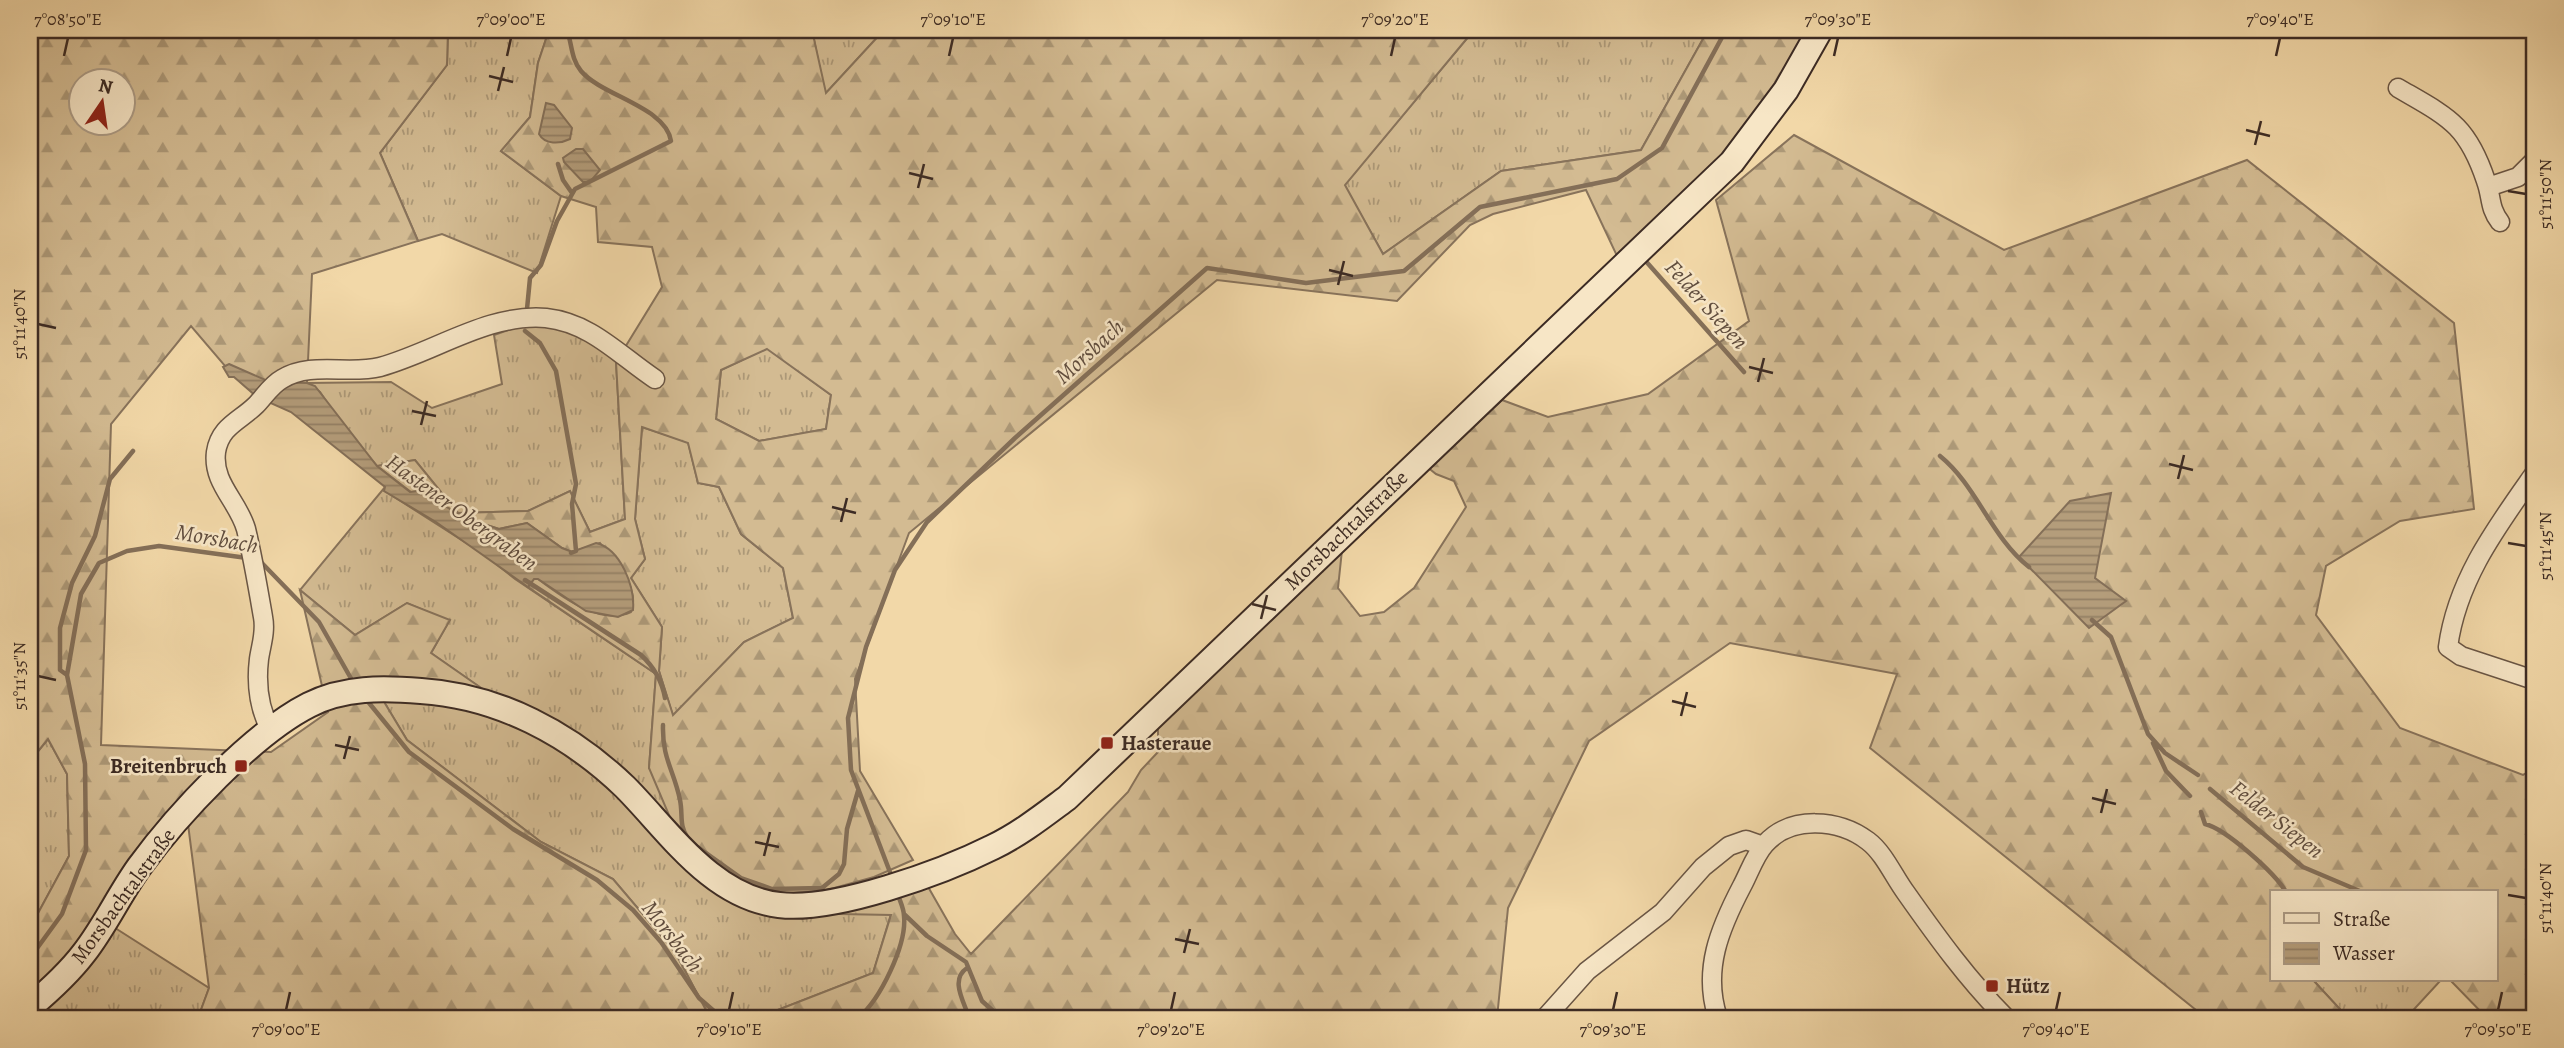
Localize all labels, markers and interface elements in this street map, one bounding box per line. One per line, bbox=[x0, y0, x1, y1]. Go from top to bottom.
text: 7°08'50"E bbox=[34, 7, 102, 31]
text: 7°09'00"E bbox=[476, 7, 546, 31]
text: 7°09'10"E bbox=[920, 7, 986, 31]
text: 7°09'20"E bbox=[1361, 7, 1429, 31]
text: 7°09'30"E bbox=[1804, 7, 1872, 31]
text: 7°09'40"E bbox=[2246, 7, 2314, 31]
north arrow bbox=[66, 66, 136, 136]
text: N bbox=[96, 72, 115, 101]
text: 51°11'50"N bbox=[2533, 159, 2557, 229]
water label: Felder Siepen bbox=[1658, 253, 1755, 356]
text: 51°11'40"N bbox=[7, 289, 31, 359]
water label: Morsbach bbox=[1048, 312, 1131, 391]
water label: Hastener Obergraben bbox=[379, 447, 544, 578]
street label: Morsbachtalstraße bbox=[1278, 464, 1414, 596]
text: 51°11'45"N bbox=[2533, 511, 2557, 581]
water label: Morsbach bbox=[173, 516, 261, 561]
text: 51°11'35"N bbox=[7, 642, 31, 710]
place label: Hasteraue bbox=[1121, 729, 1212, 757]
marker: Hasteraue bbox=[1099, 735, 1115, 751]
place label: Breitenbruch bbox=[110, 752, 227, 780]
marker: Breitenbruch bbox=[233, 758, 249, 774]
water label: Felder Siepen bbox=[2223, 773, 2330, 866]
street label: Morsbachtalstraße bbox=[64, 822, 182, 970]
text: 51°11'40"N bbox=[2533, 863, 2557, 933]
legend bbox=[2270, 890, 2498, 982]
water label: Morsbach bbox=[635, 894, 711, 979]
text: Straße bbox=[2333, 905, 2391, 933]
text: Wasser bbox=[2332, 939, 2395, 967]
place label: Hütz bbox=[2006, 972, 2050, 1000]
marker: Hütz bbox=[1984, 978, 2000, 994]
text: 7°09'00"E bbox=[251, 1017, 321, 1041]
text: 7°09'10"E bbox=[696, 1017, 762, 1041]
text: 7°09'20"E bbox=[1137, 1017, 1205, 1041]
text: 7°09'30"E bbox=[1579, 1017, 1647, 1041]
text: 7°09'40"E bbox=[2022, 1017, 2090, 1041]
text: 7°09'50"E bbox=[2464, 1017, 2532, 1041]

